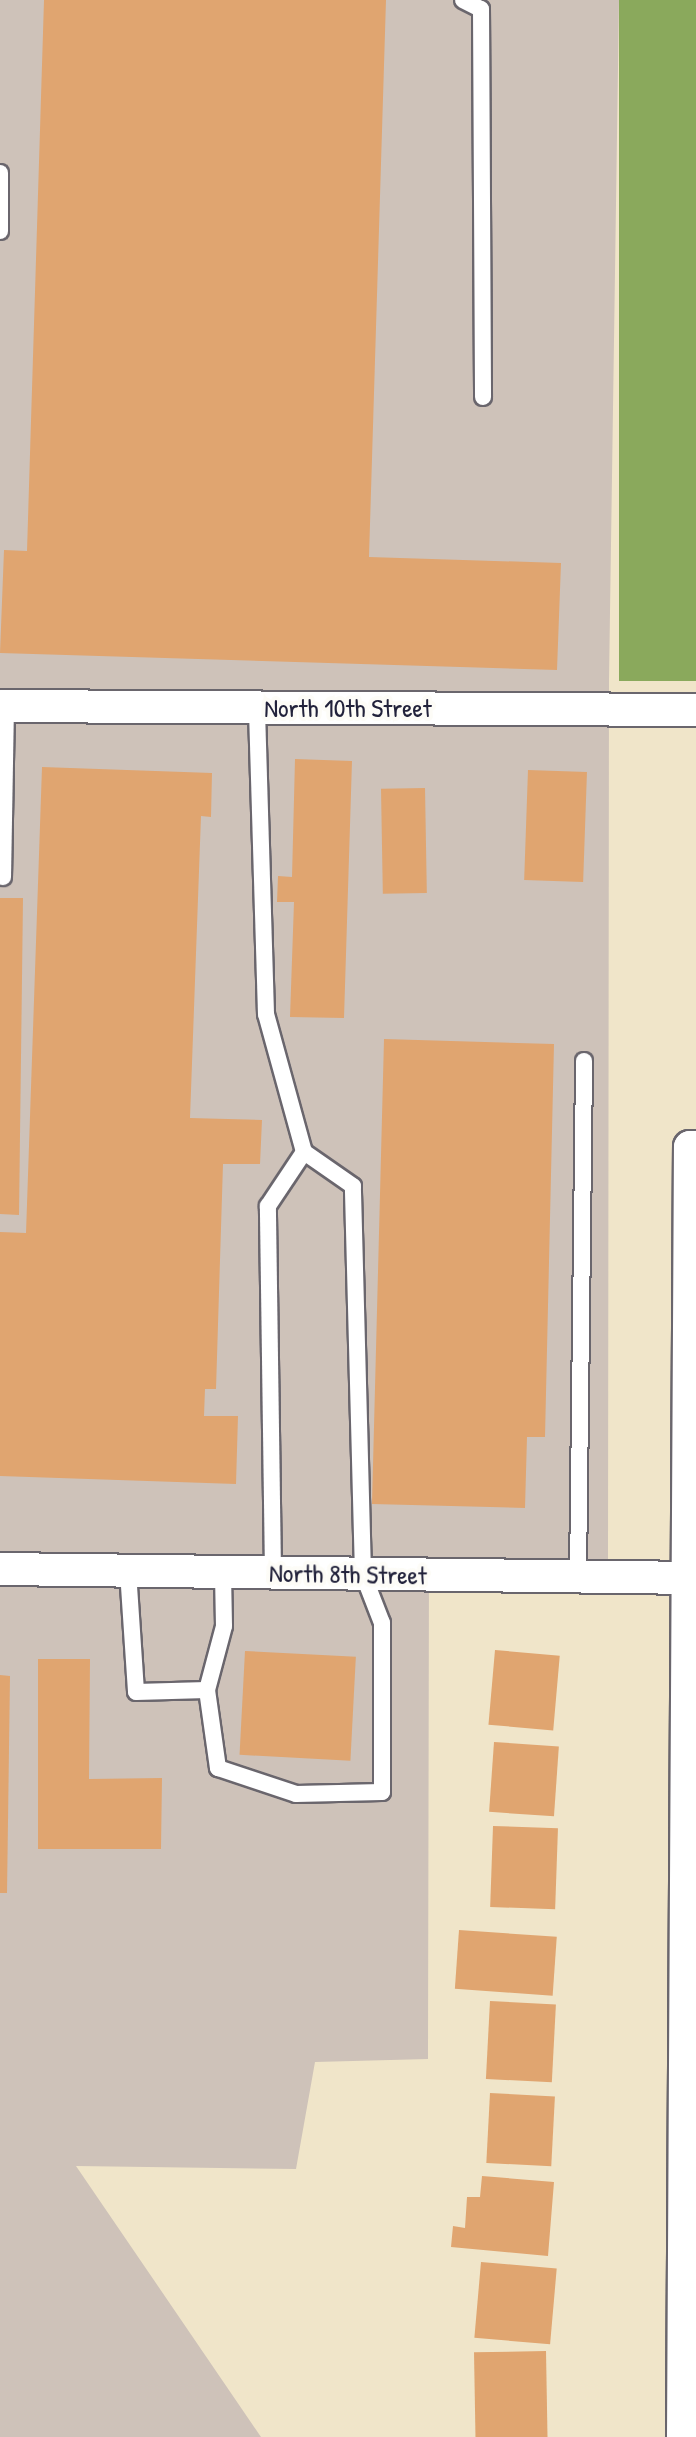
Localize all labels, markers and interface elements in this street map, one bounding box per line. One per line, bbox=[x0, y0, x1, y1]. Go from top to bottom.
street label: North 10th Street bbox=[264, 692, 432, 724]
street label: North 8th Street bbox=[269, 1557, 427, 1591]

